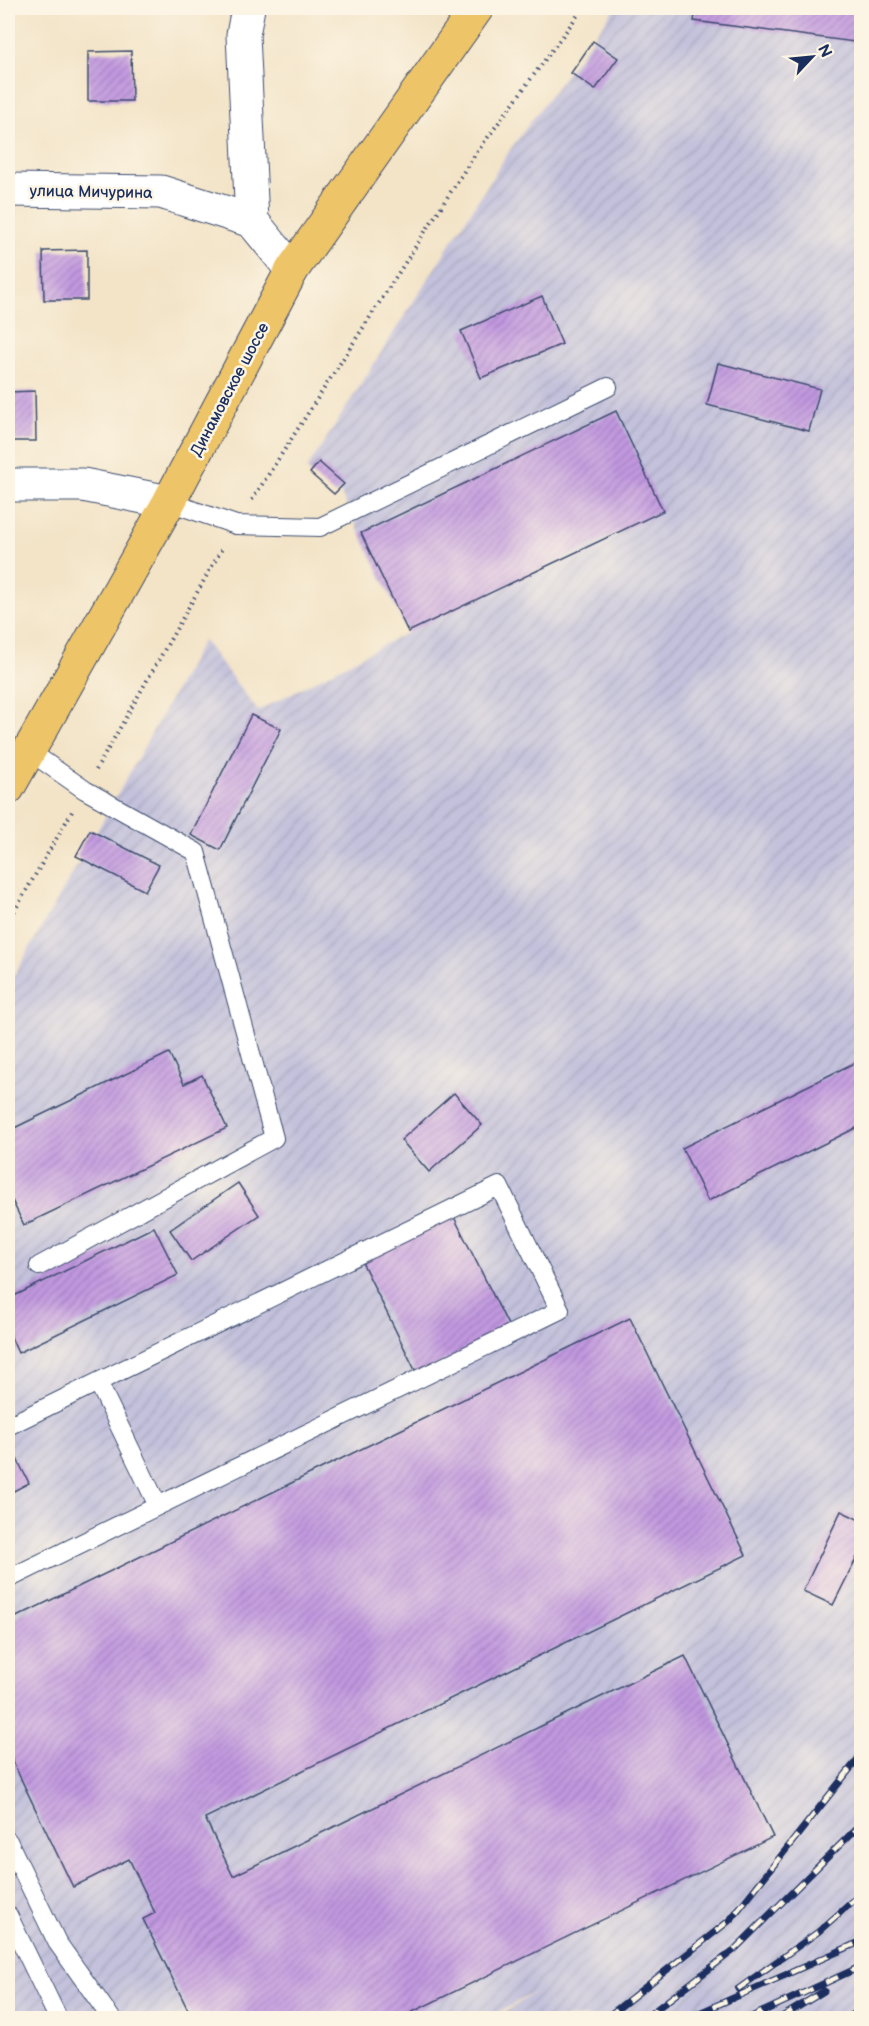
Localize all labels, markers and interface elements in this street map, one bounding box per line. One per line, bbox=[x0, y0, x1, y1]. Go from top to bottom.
north arrow bbox=[782, 27, 842, 87]
text: N bbox=[813, 42, 835, 61]
street label: улица Мичурина bbox=[29, 182, 153, 203]
street label: Динамовское шоссе bbox=[187, 319, 274, 460]

